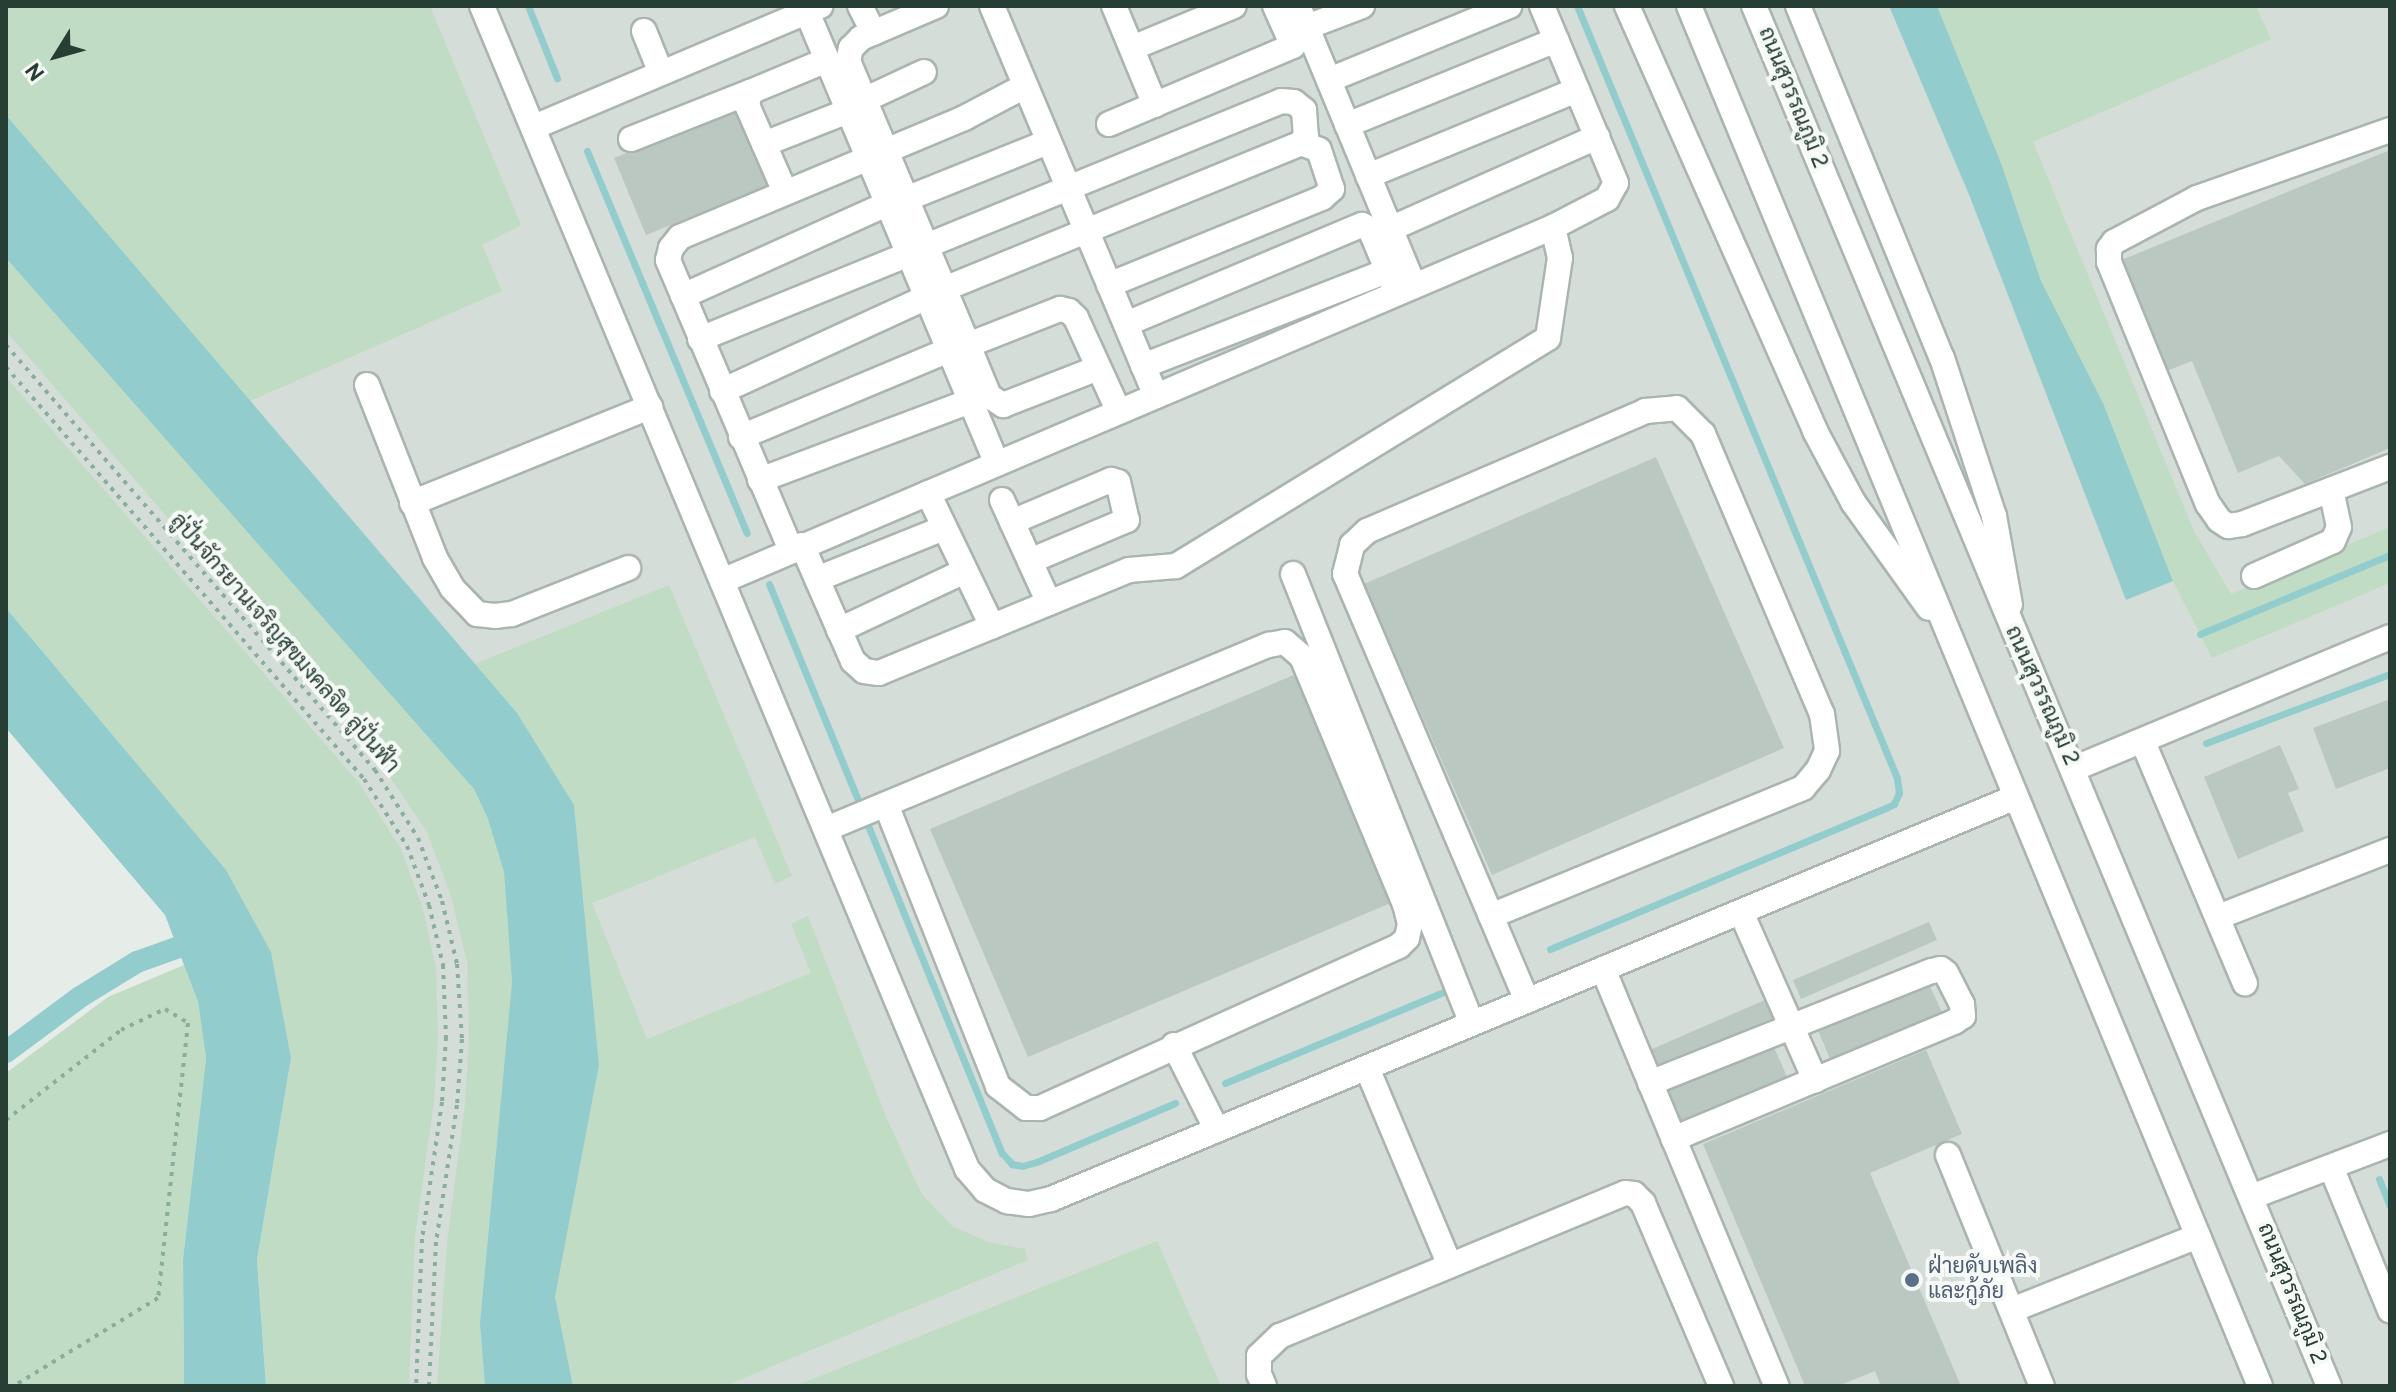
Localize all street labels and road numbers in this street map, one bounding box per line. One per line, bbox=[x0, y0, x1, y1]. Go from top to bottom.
street label: ถนนสุวรรณภูมิ 2 bbox=[1752, 23, 1832, 173]
street label: ลู่ปั่นจักรยานเจริญสุขมงคลจิต ลู่ปั่นฟ้า bbox=[164, 509, 404, 779]
street label: ถนนสุวรรณภูมิ 2 bbox=[1998, 622, 2084, 770]
street label: ถนนสุวรรณภูมิ 2 bbox=[2251, 1219, 2331, 1369]

